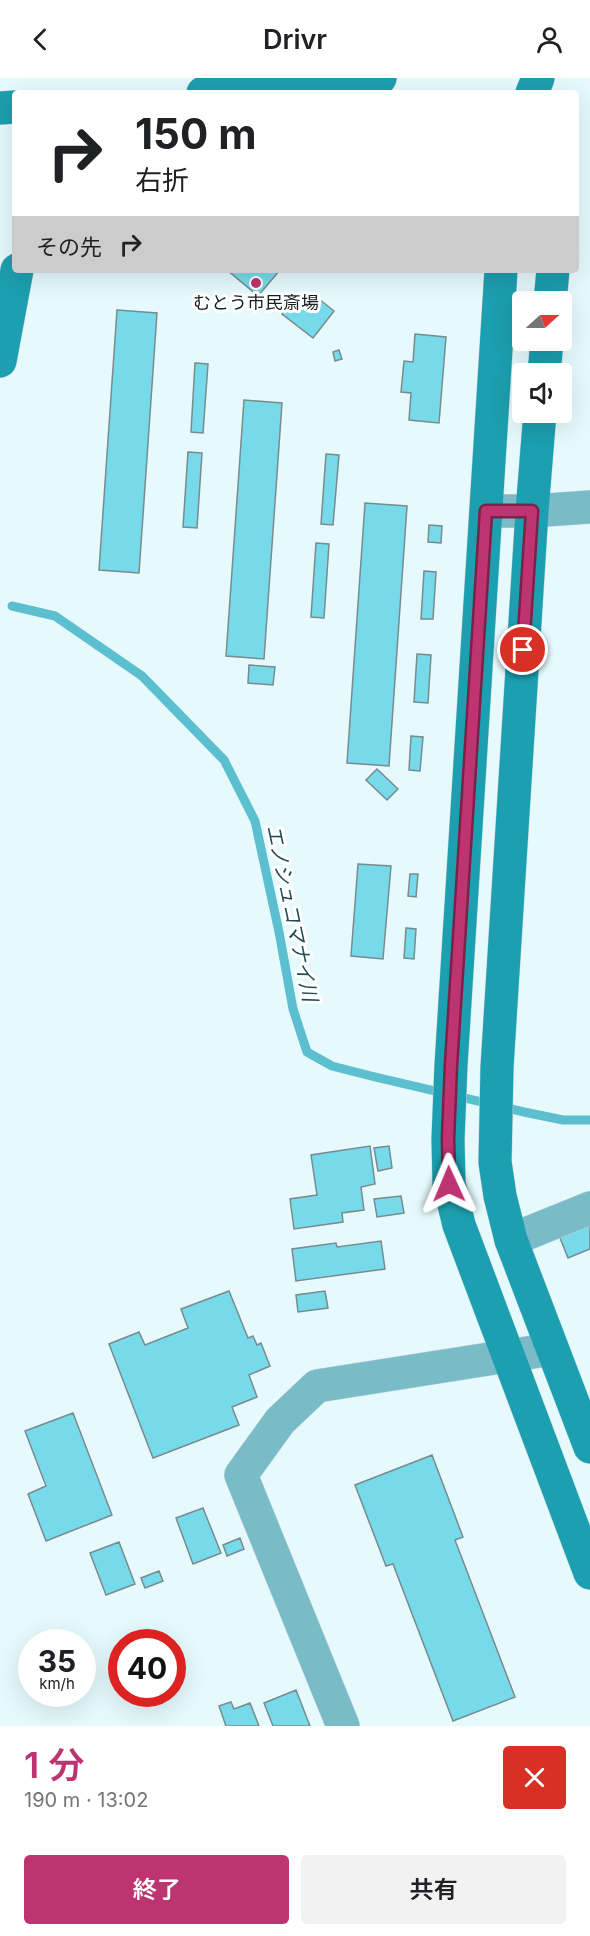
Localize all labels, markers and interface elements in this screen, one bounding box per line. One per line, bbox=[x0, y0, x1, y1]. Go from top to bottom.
icon: back bbox=[24, 23, 57, 56]
text: Drivr bbox=[263, 23, 327, 56]
icon: person bbox=[533, 23, 566, 56]
text: 150 m bbox=[135, 108, 257, 159]
icon: right bbox=[36, 114, 114, 192]
text: 右折 bbox=[135, 164, 189, 197]
icon: right bbox=[114, 228, 147, 261]
text: その先 bbox=[36, 234, 102, 260]
marker: むとう市民斎場 bbox=[249, 276, 263, 290]
north arrow bbox=[512, 291, 572, 351]
map controls bbox=[512, 291, 572, 423]
place label: むとう市民斎場 bbox=[193, 292, 319, 313]
button: sound bbox=[512, 363, 572, 423]
pin bbox=[497, 624, 548, 675]
icon: arrive bbox=[506, 633, 539, 666]
water label: エノシュコマナイ川 bbox=[262, 822, 323, 1005]
position arrow bbox=[417, 1152, 481, 1216]
speed limit sign: 40 bbox=[108, 1629, 186, 1707]
text: 35 bbox=[38, 1643, 76, 1679]
text: km/h bbox=[39, 1674, 75, 1693]
text: 1 分 bbox=[24, 1743, 84, 1787]
button: close bbox=[503, 1746, 566, 1809]
text: 190 m · 13:02 bbox=[24, 1788, 148, 1812]
button: 終了 bbox=[24, 1855, 289, 1924]
button: 共有 bbox=[301, 1855, 566, 1924]

